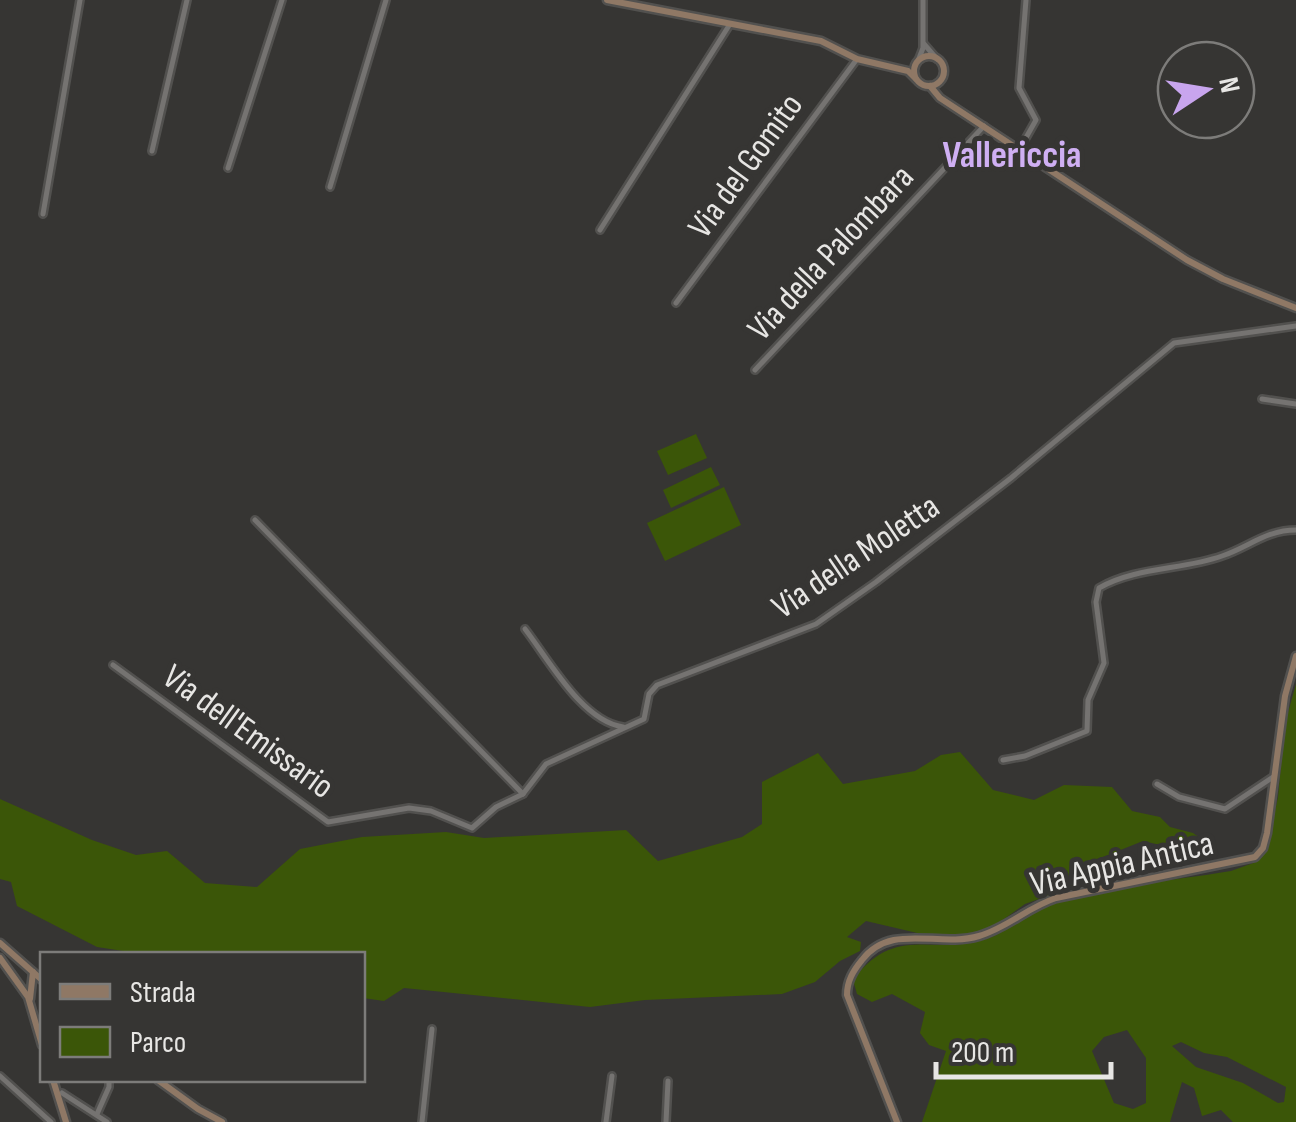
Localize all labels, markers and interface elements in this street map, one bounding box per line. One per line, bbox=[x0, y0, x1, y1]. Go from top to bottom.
north arrow bbox=[1156, 40, 1256, 140]
text: N bbox=[1211, 74, 1247, 96]
street label: Via del Gomito bbox=[679, 85, 813, 247]
district label: Vallericcia bbox=[942, 133, 1082, 178]
street label: Via della Palombara bbox=[739, 156, 923, 350]
street label: Via della Moletta bbox=[764, 485, 948, 629]
street label: Via dell'Emissario bbox=[154, 656, 342, 808]
street label: Via Appia Antica bbox=[1026, 822, 1218, 906]
legend bbox=[40, 952, 365, 1082]
text: Strada bbox=[130, 975, 196, 1011]
scale bar bbox=[936, 1017, 1111, 1079]
text: Parco bbox=[130, 1025, 186, 1061]
text: 200 m bbox=[951, 1035, 1014, 1071]

